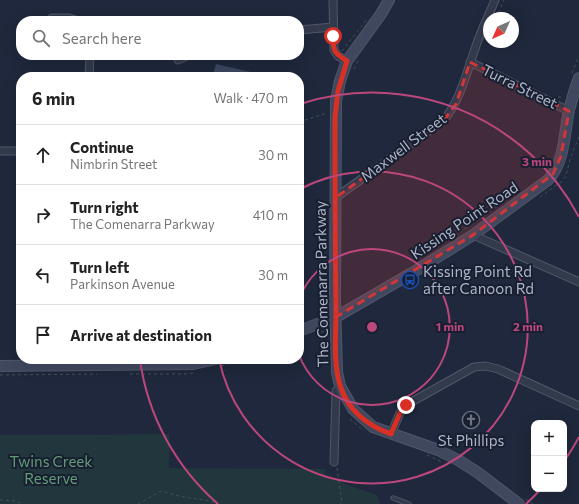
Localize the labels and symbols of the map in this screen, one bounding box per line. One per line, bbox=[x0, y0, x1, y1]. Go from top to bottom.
north arrow bbox=[483, 12, 519, 48]
route start bbox=[324, 27, 342, 45]
street label: Turra Street bbox=[479, 60, 561, 112]
street label: Maxwell Street bbox=[357, 109, 449, 185]
text: 3 min bbox=[522, 154, 552, 168]
street label: Kissing Point Road bbox=[407, 177, 521, 263]
street label: The Comenarra Parkway bbox=[311, 200, 331, 368]
place label: Kissing Point Rd after Canoon Rd bbox=[423, 262, 534, 297]
bus stop icon: Kissing Point Rd after Canoon Rd bbox=[400, 270, 420, 290]
text: 1 min bbox=[436, 319, 464, 333]
text: 2 min bbox=[513, 319, 543, 333]
centre of rings bbox=[365, 320, 379, 334]
route end bbox=[397, 396, 415, 414]
church icon: St Phillips bbox=[461, 410, 481, 430]
place label: St Phillips bbox=[438, 431, 504, 449]
park label: Twins Creek Reserve bbox=[10, 452, 92, 487]

